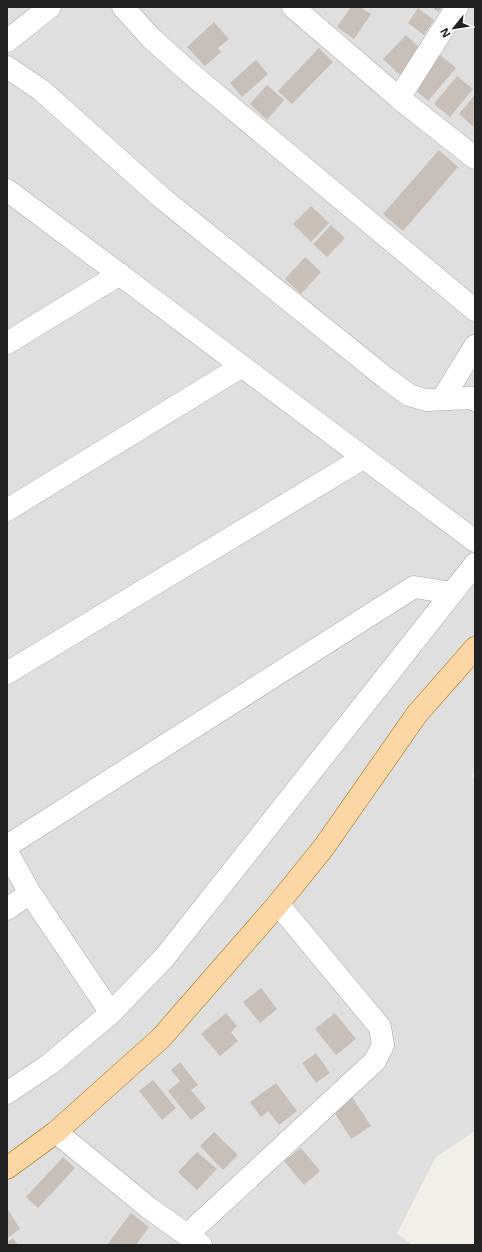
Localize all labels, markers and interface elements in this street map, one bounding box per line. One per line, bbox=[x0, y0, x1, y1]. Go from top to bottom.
north arrow bbox=[434, 8, 474, 48]
text: N bbox=[436, 26, 454, 41]

